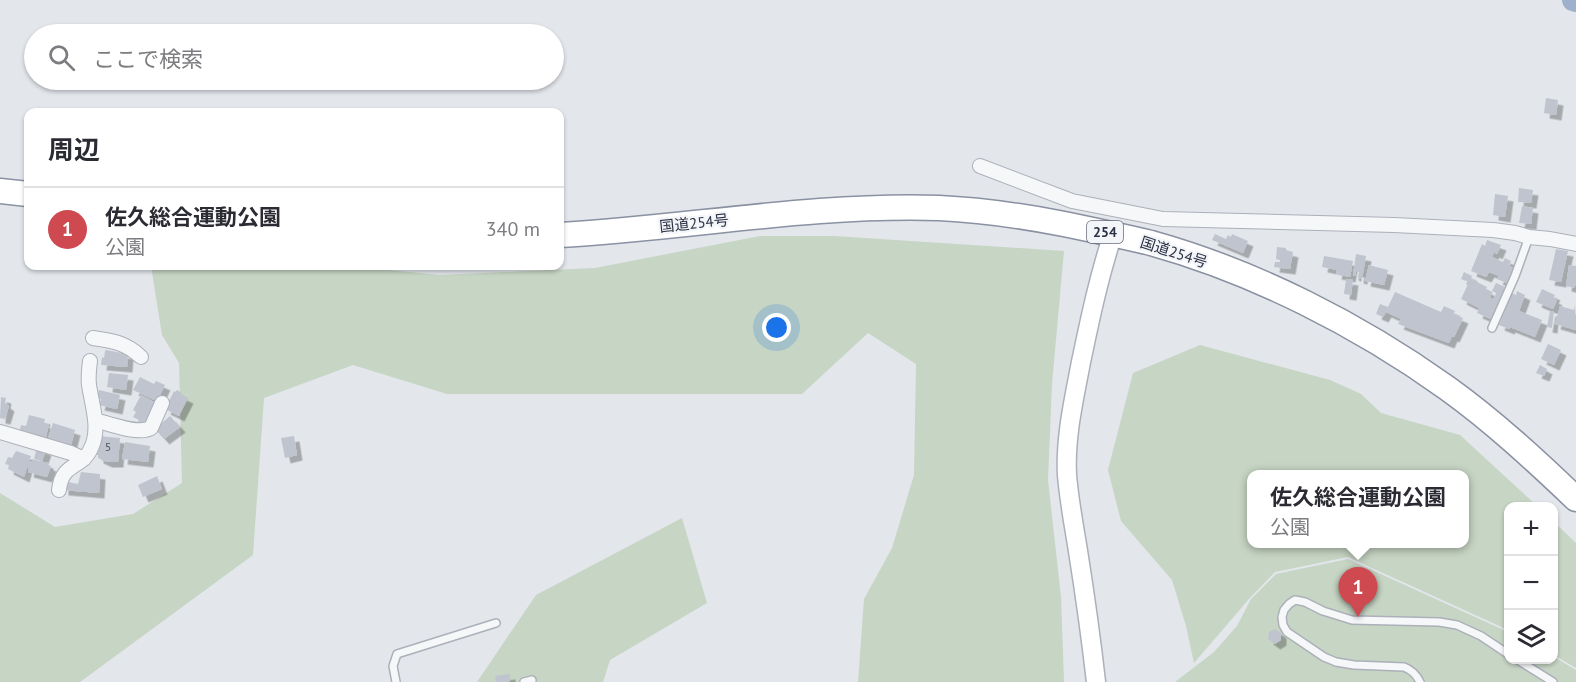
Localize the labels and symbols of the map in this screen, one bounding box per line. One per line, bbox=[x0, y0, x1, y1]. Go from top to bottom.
street label: 国道254号 bbox=[658, 210, 730, 236]
road number: 254 bbox=[1087, 221, 1123, 243]
street label: 国道254号 bbox=[1138, 232, 1210, 272]
your location bbox=[762, 313, 791, 342]
house number: 5 bbox=[105, 439, 111, 454]
pin: 1 bbox=[1338, 568, 1378, 617]

